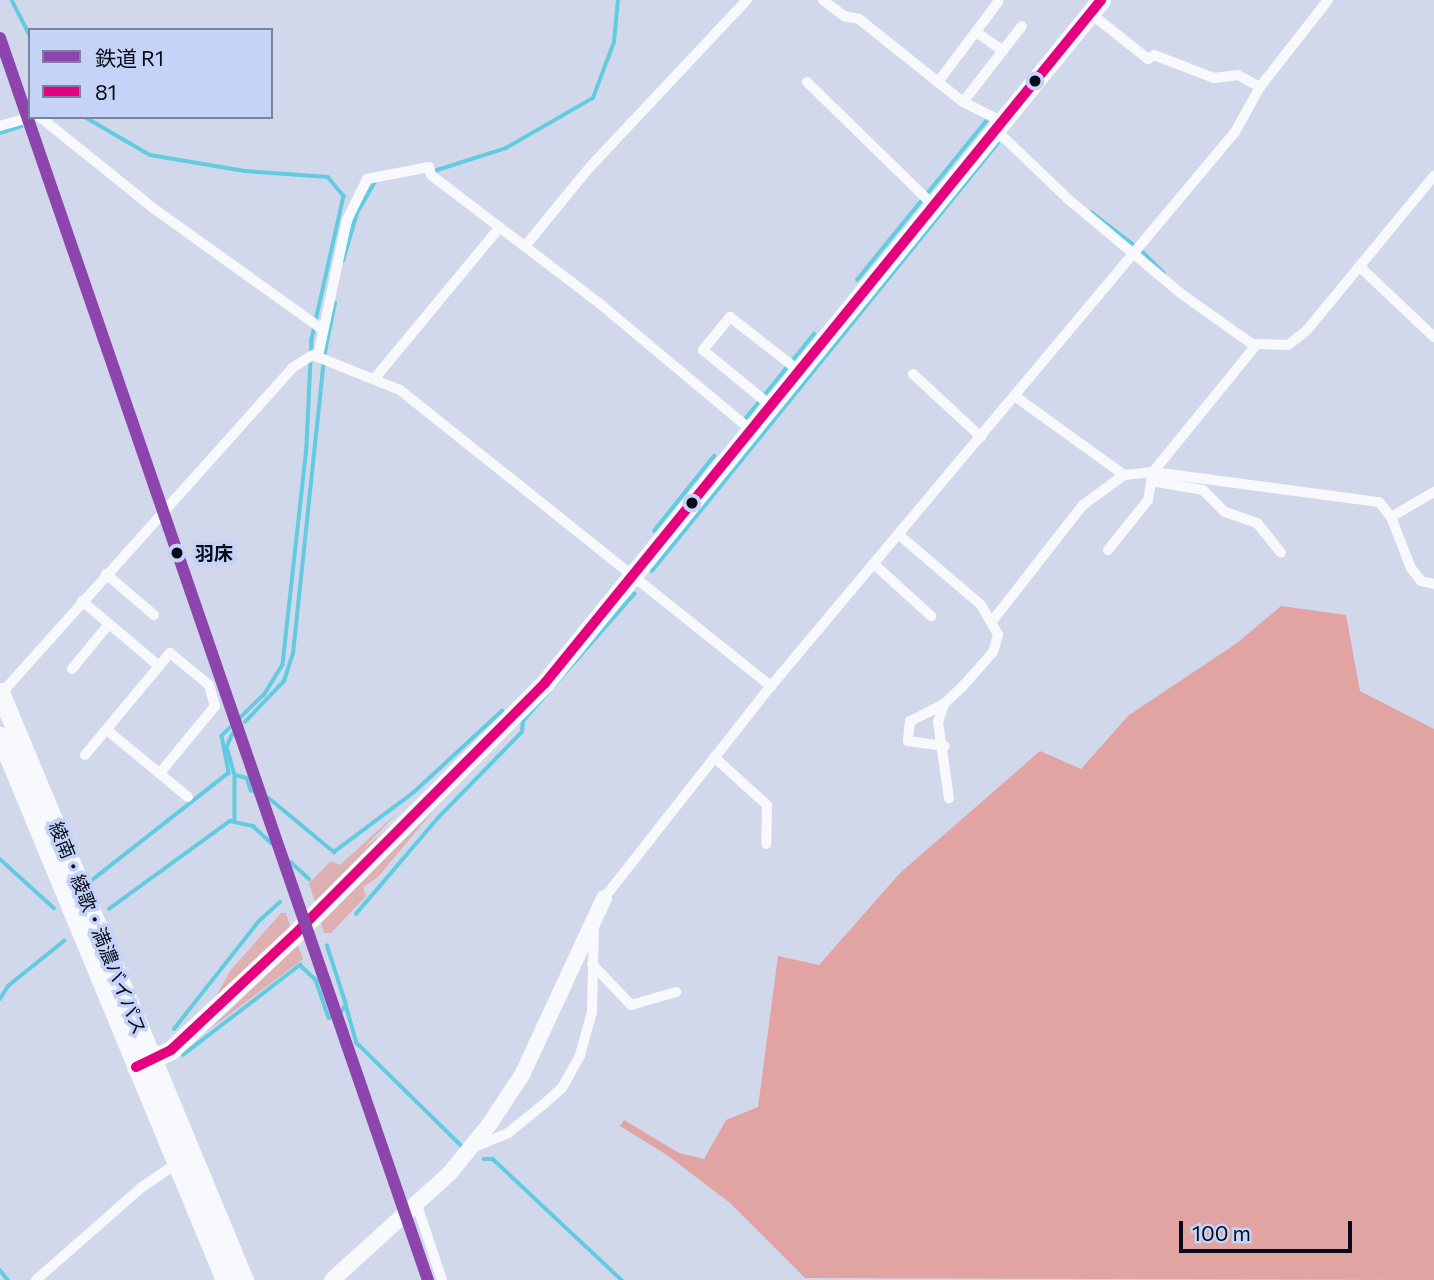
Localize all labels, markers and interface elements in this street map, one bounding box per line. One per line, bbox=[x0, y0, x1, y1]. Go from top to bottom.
legend bbox=[28, 28, 273, 119]
text: 鉄道 R1 bbox=[95, 45, 164, 70]
unlabelled marker bbox=[1028, 74, 1042, 88]
text: 81 bbox=[95, 79, 117, 104]
unlabelled marker bbox=[685, 496, 699, 510]
marker: 羽床 bbox=[165, 541, 189, 565]
place label: 羽床 bbox=[195, 542, 233, 564]
street label: 綾南・綾歌・満濃バイパス bbox=[45, 818, 151, 1038]
scale bar bbox=[1182, 1206, 1355, 1250]
text: 100 m bbox=[1192, 1220, 1251, 1245]

